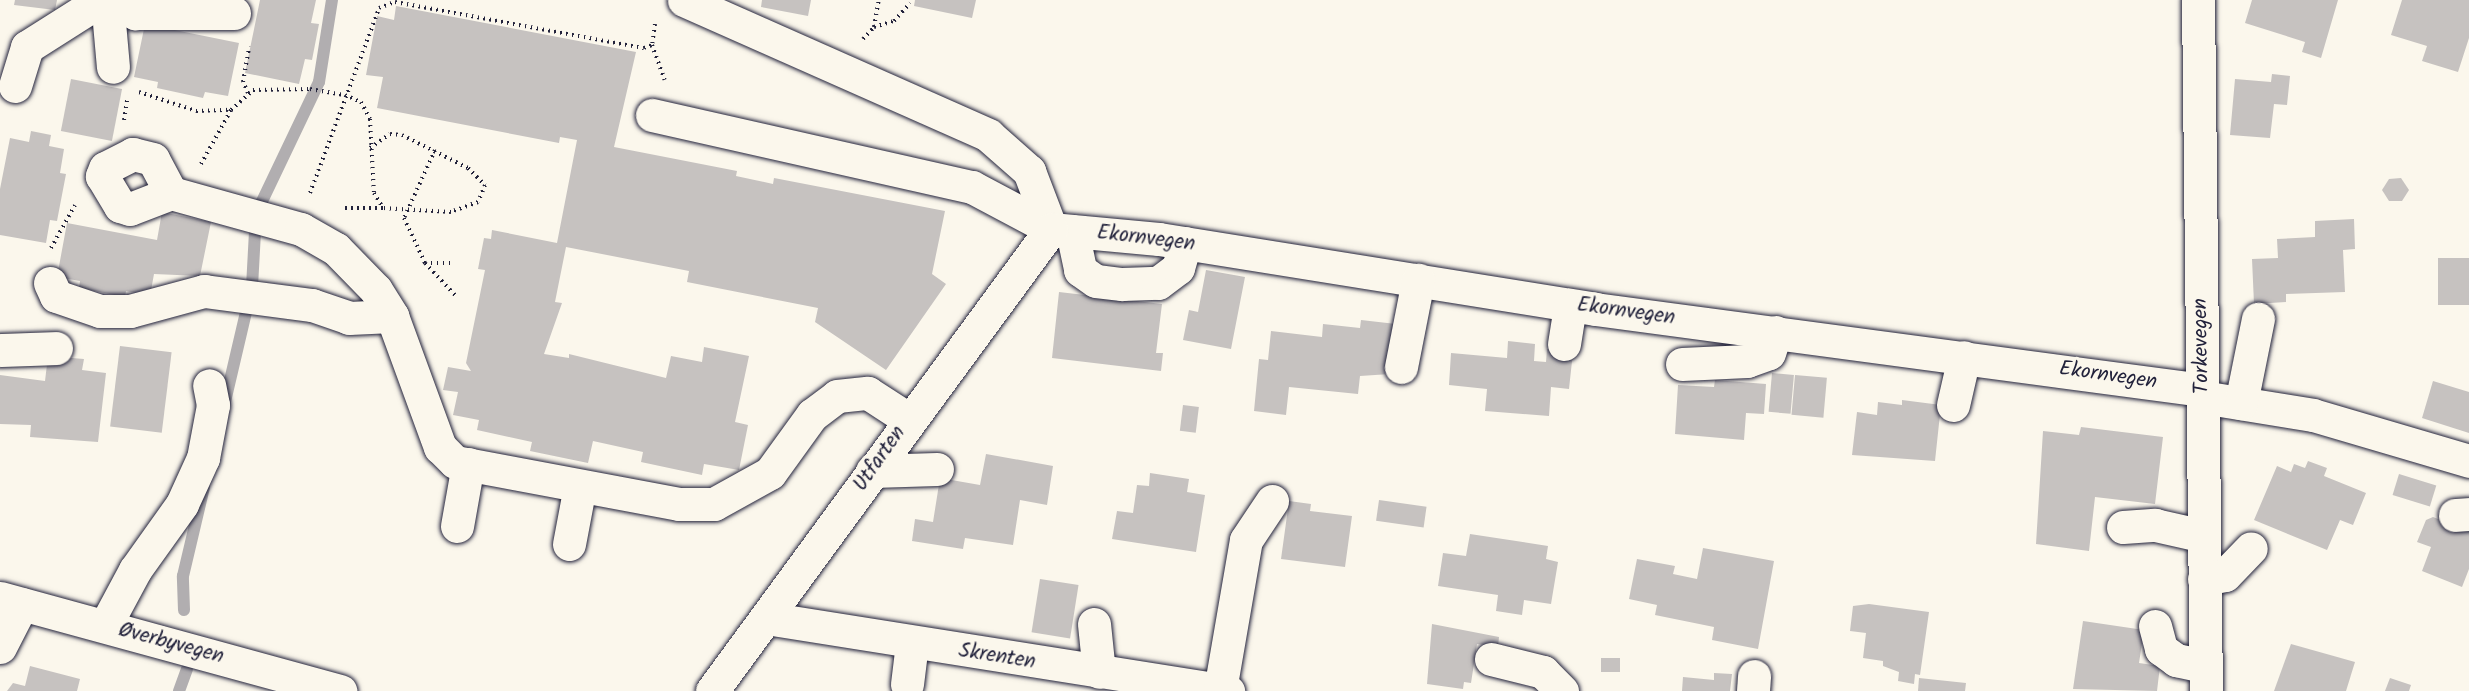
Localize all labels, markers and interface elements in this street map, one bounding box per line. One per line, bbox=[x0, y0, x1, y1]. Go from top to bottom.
street label: Ekornvegen bbox=[1095, 220, 1197, 258]
street label: Ekornvegen bbox=[1575, 293, 1677, 331]
street label: Torkevegen bbox=[2189, 298, 2215, 394]
street label: Ekornvegen bbox=[2057, 357, 2159, 395]
street label: Utfarten bbox=[848, 421, 912, 497]
street label: Øverbyvegen bbox=[116, 618, 226, 670]
street label: Skrenten bbox=[957, 639, 1037, 675]

